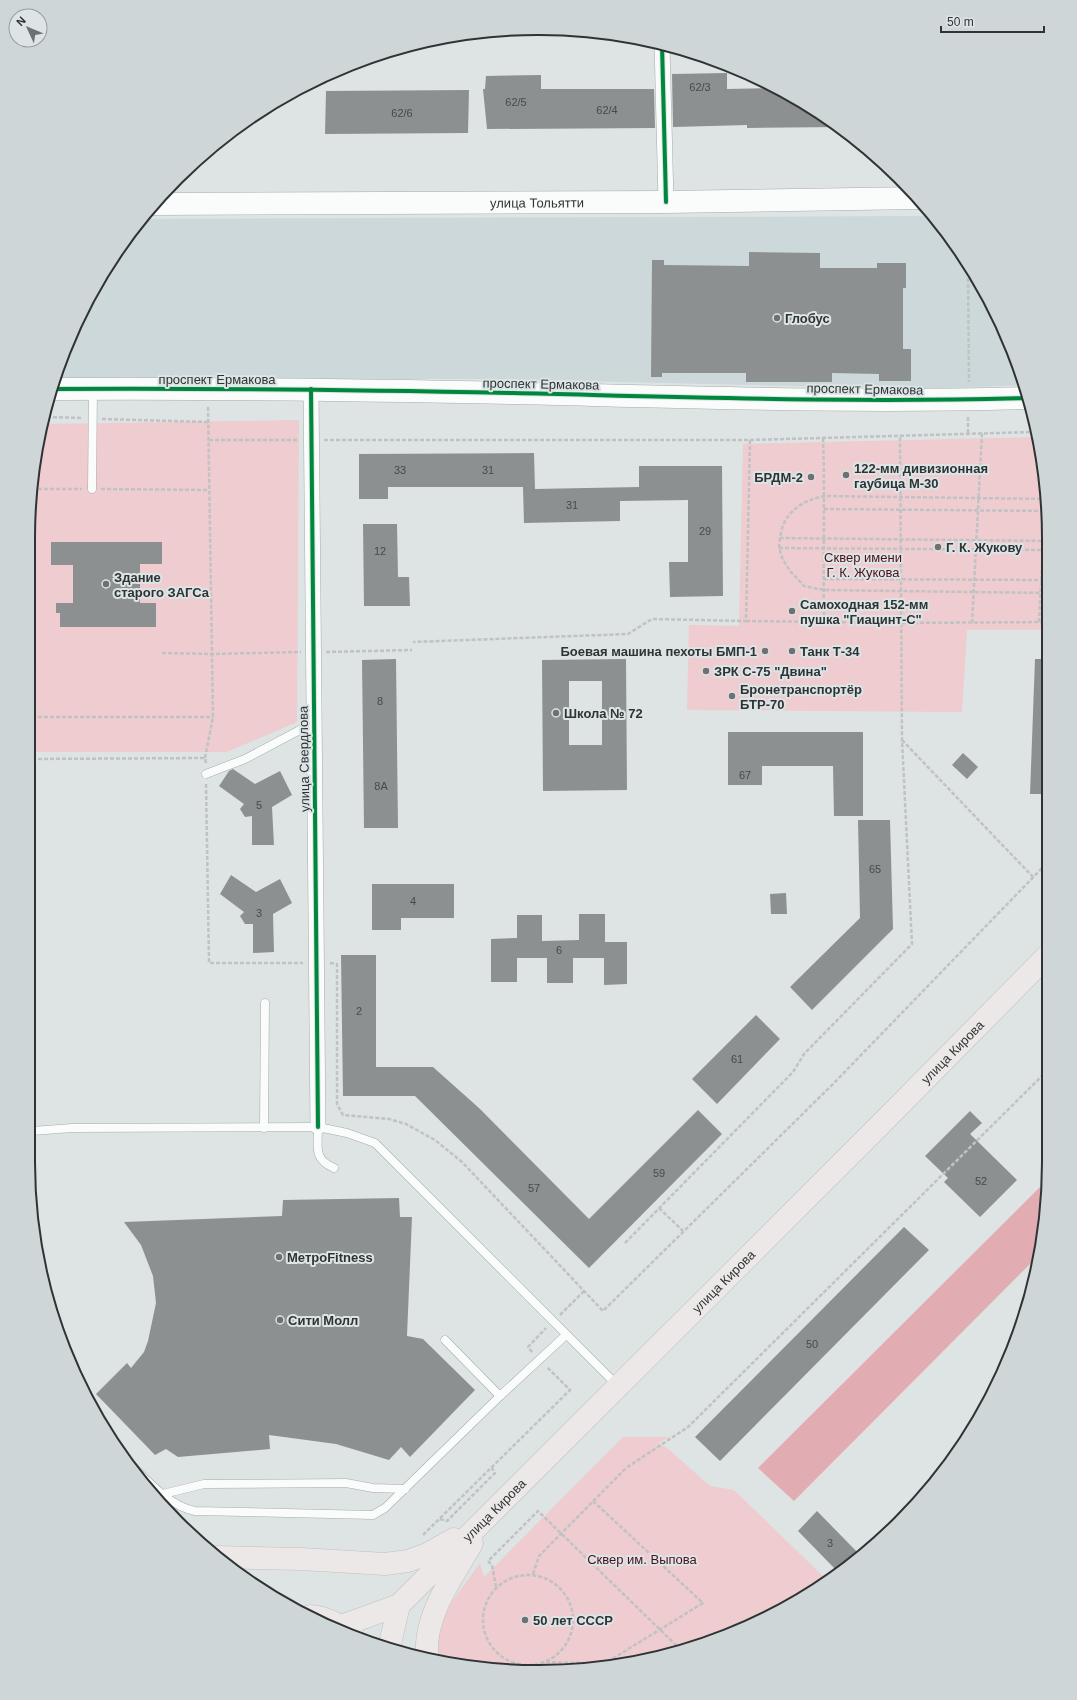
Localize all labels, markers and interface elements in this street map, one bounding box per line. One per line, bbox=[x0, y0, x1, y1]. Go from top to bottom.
north arrow bbox=[8, 8, 48, 48]
scale bar bbox=[941, 8, 1044, 34]
text: N bbox=[14, 14, 28, 28]
text: 50 m bbox=[947, 15, 974, 29]
house number: 62/3 bbox=[689, 81, 711, 93]
house number: 62/5 bbox=[505, 96, 527, 108]
house number: 62/4 bbox=[596, 104, 618, 116]
house number: 62/6 bbox=[391, 107, 413, 119]
street label: улица Тольятти bbox=[490, 195, 584, 210]
place label: Глобус bbox=[785, 311, 830, 326]
marker: Глобус bbox=[772, 313, 782, 323]
street label: проспект Ермакова bbox=[159, 372, 276, 387]
street label: проспект Ермакова bbox=[482, 375, 600, 393]
street label: проспект Ермакова bbox=[806, 380, 924, 398]
place label: 122-мм дивизионная гаубица М-30 bbox=[854, 461, 988, 491]
house number: 33 bbox=[394, 464, 406, 476]
house number: 31 bbox=[482, 464, 494, 476]
place label: БРДМ-2 bbox=[754, 470, 803, 485]
marker: 122-мм дивизионная гаубица М-30 bbox=[841, 470, 851, 480]
marker: БРДМ-2 bbox=[806, 472, 816, 482]
house number: 31 bbox=[566, 499, 578, 511]
house number: 29 bbox=[699, 525, 711, 537]
place label: Г. К. Жукову bbox=[946, 540, 1023, 555]
marker: Г. К. Жукову bbox=[933, 542, 943, 552]
house number: 12 bbox=[374, 545, 386, 557]
park label: Сквер имени Г. К. Жукова bbox=[824, 550, 902, 580]
place label: Здание старого ЗАГСа bbox=[114, 570, 210, 600]
marker: Здание старого ЗАГСа bbox=[101, 579, 111, 589]
place label: Самоходная 152-мм пушка "Гиацинт-С" bbox=[800, 597, 928, 627]
marker: Самоходная 152-мм пушка "Гиацинт-С" bbox=[787, 606, 797, 616]
place label: Боевая машина пехоты БМП-1 bbox=[560, 644, 757, 659]
place label: Танк Т-34 bbox=[800, 644, 860, 659]
marker: Боевая машина пехоты БМП-1 bbox=[760, 646, 770, 656]
marker: Танк Т-34 bbox=[787, 646, 797, 656]
place label: ЗРК С-75 "Двина" bbox=[714, 664, 827, 679]
marker: ЗРК С-75 "Двина" bbox=[701, 666, 711, 676]
place label: Бронетранспортёр БТР-70 bbox=[740, 682, 862, 712]
marker: Бронетранспортёр БТР-70 bbox=[727, 691, 737, 701]
house number: 8 bbox=[377, 695, 383, 707]
street label: улица Свердлова bbox=[296, 705, 312, 812]
place label: Школа № 72 bbox=[564, 706, 643, 721]
marker: Школа № 72 bbox=[551, 708, 561, 718]
house number: 67 bbox=[739, 769, 751, 781]
house number: 8А bbox=[374, 780, 388, 792]
house number: 5 bbox=[256, 799, 262, 811]
house number: 65 bbox=[869, 863, 881, 875]
house number: 4 bbox=[410, 895, 416, 907]
house number: 3 bbox=[256, 907, 262, 919]
house number: 6 bbox=[556, 944, 562, 956]
house number: 2 bbox=[356, 1005, 362, 1017]
street label: улица Кирова bbox=[918, 1017, 987, 1087]
house number: 61 bbox=[731, 1053, 743, 1065]
house number: 59 bbox=[653, 1167, 665, 1179]
house number: 52 bbox=[975, 1175, 987, 1187]
house number: 57 bbox=[528, 1182, 540, 1194]
street label: улица Кирова bbox=[689, 1246, 759, 1316]
place label: МетроFitness bbox=[287, 1250, 373, 1265]
marker: МетроFitness bbox=[274, 1252, 284, 1262]
place label: Сити Молл bbox=[288, 1313, 358, 1328]
marker: Сити Молл bbox=[275, 1315, 285, 1325]
house number: 50 bbox=[806, 1338, 818, 1350]
street label: улица Кирова bbox=[460, 1475, 529, 1545]
house number: 3 bbox=[827, 1537, 833, 1549]
park label: Сквер им. Выпова bbox=[587, 1552, 698, 1567]
place label: 50 лет СССР bbox=[533, 1613, 613, 1628]
marker: 50 лет СССР bbox=[520, 1615, 530, 1625]

